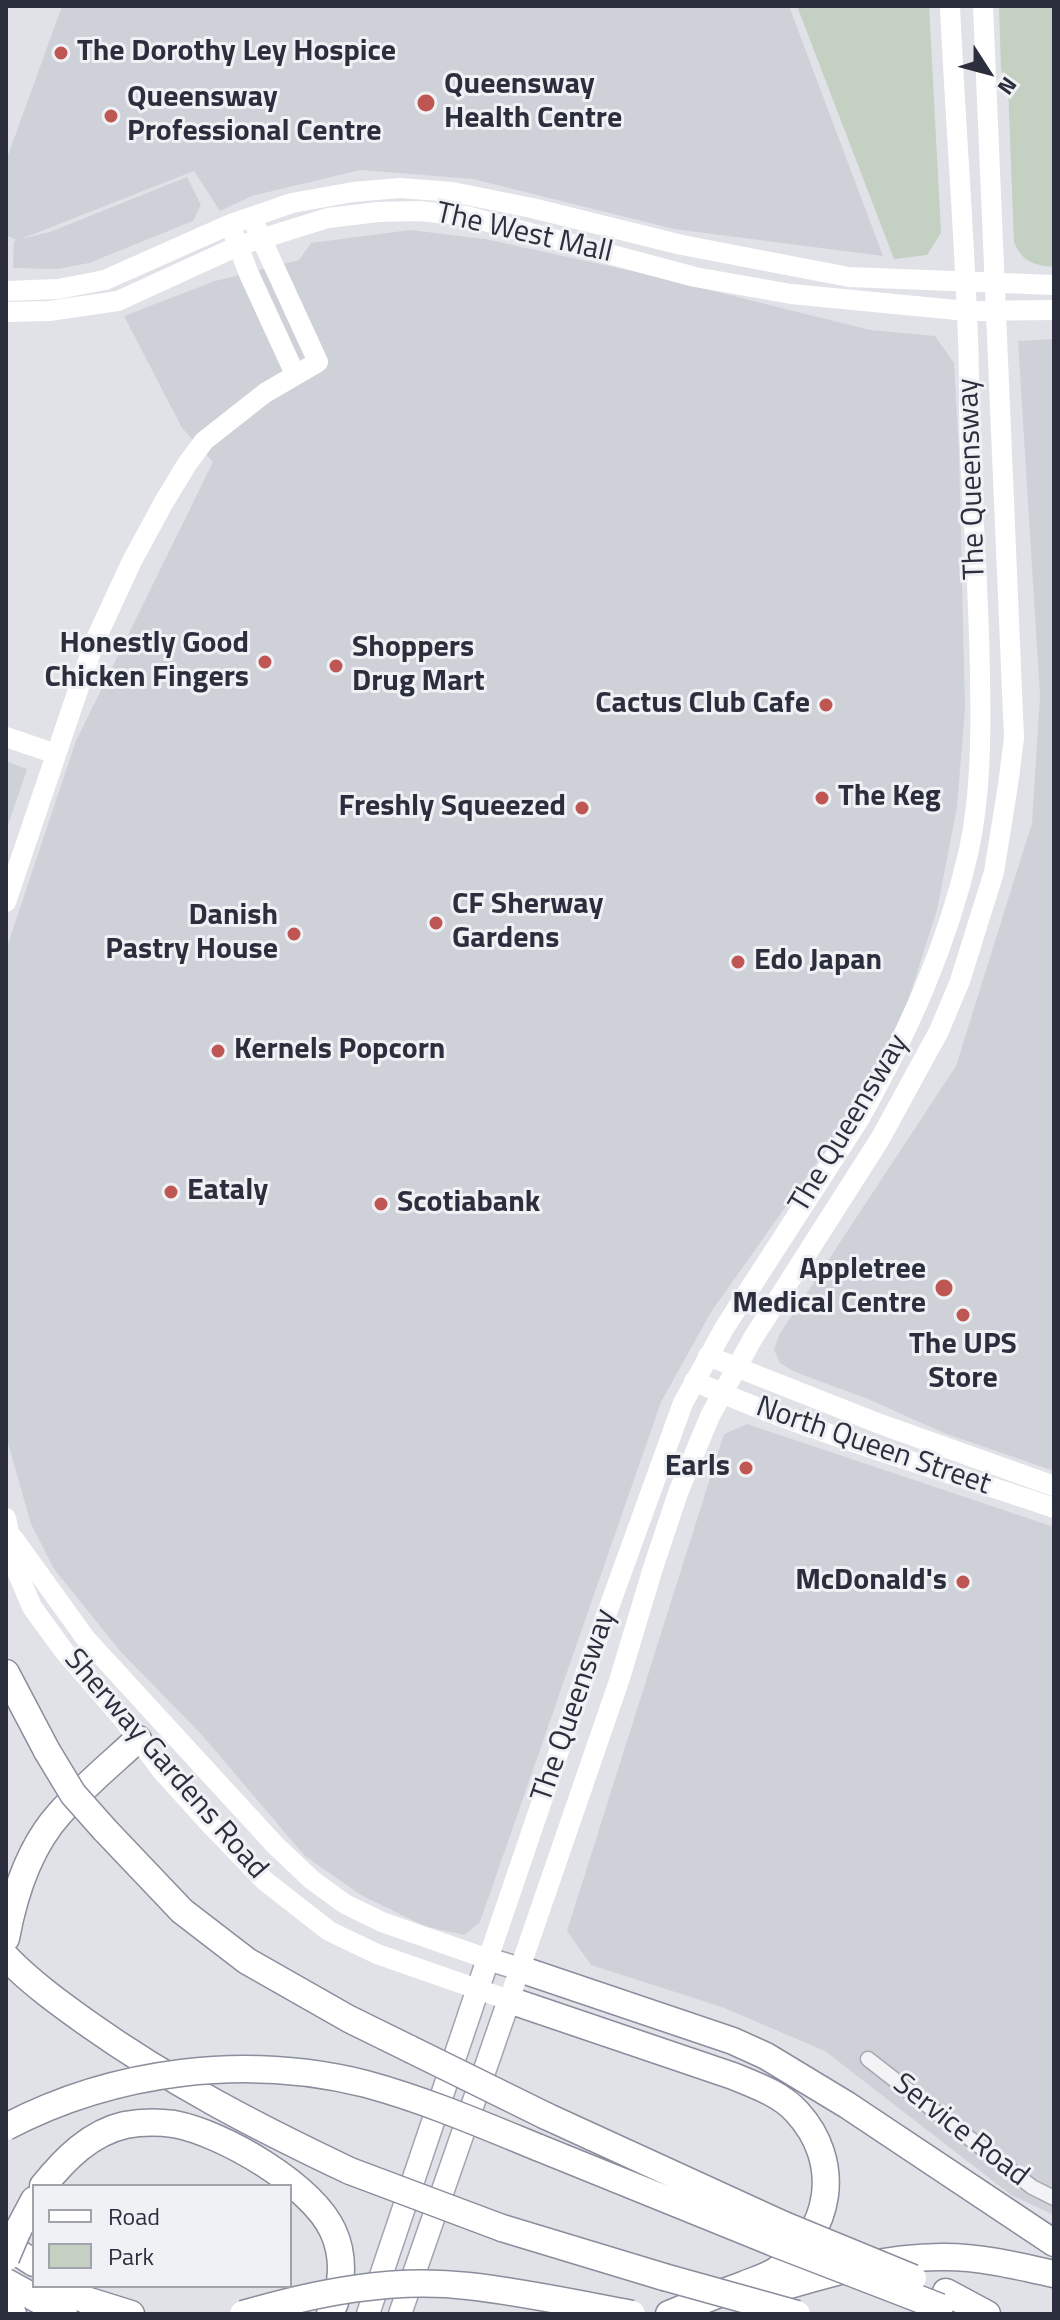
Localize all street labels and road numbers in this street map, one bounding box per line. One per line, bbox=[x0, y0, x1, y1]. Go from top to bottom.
street label: The West Mall bbox=[432, 196, 616, 272]
street label: The Queensway bbox=[951, 378, 995, 580]
street label: The Queensway bbox=[783, 1028, 917, 1220]
street label: North Queen Street bbox=[751, 1390, 995, 1504]
street label: The Queensway bbox=[525, 1605, 625, 1807]
street label: Sherway Gardens Road bbox=[55, 1643, 275, 1887]
street label: Service Road bbox=[885, 2067, 1035, 2195]

